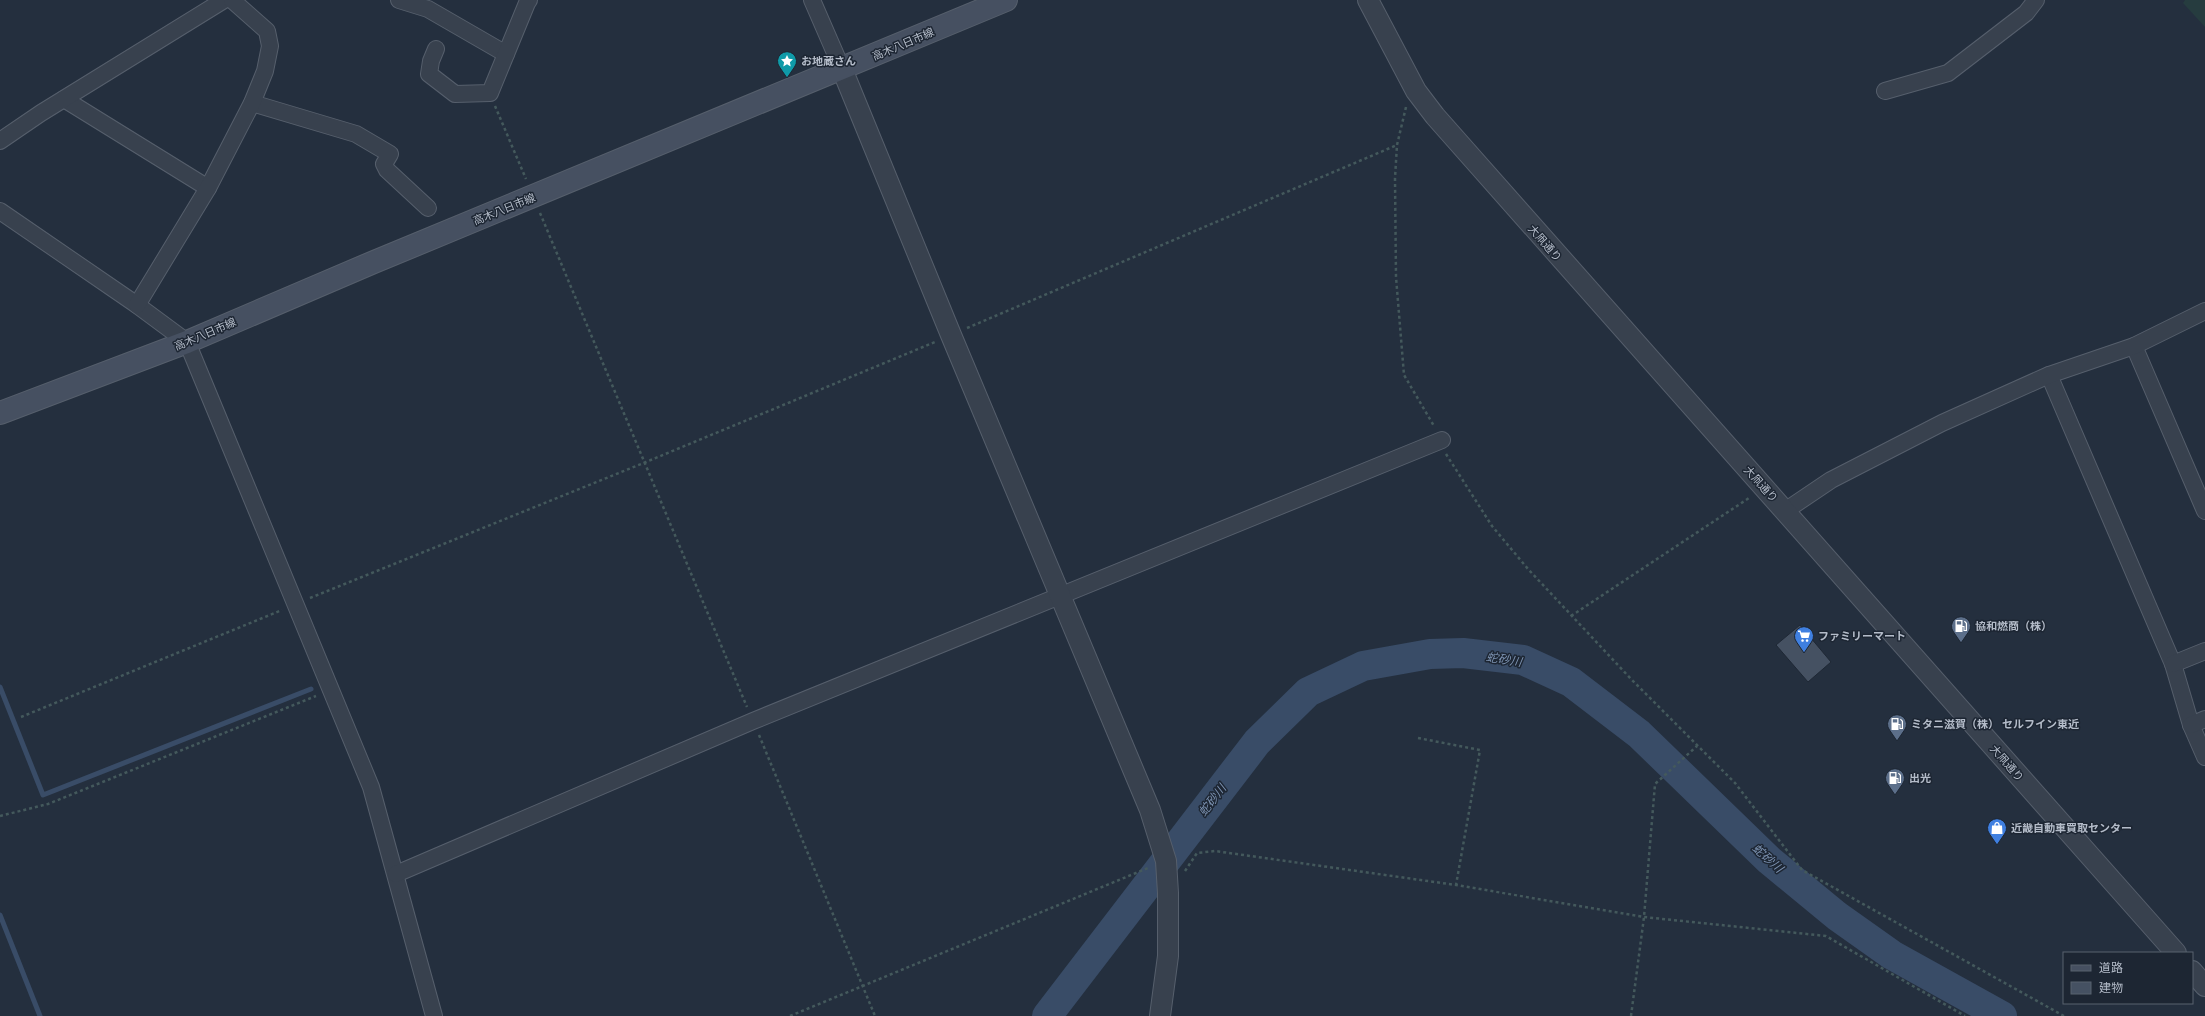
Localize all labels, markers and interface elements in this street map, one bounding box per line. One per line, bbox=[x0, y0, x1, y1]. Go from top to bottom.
street label: 高木八日市線 bbox=[870, 25, 936, 63]
place icon: お地蔵さん bbox=[776, 50, 798, 78]
place label: お地蔵さん bbox=[801, 54, 856, 68]
street label: 高木八日市線 bbox=[471, 190, 537, 228]
street label: 大凧通り bbox=[1525, 222, 1565, 264]
street label: 高木八日市線 bbox=[172, 315, 238, 353]
street label: 大凧通り bbox=[1741, 463, 1781, 505]
fuel station icon: 協和燃商（株） bbox=[1950, 615, 1972, 643]
place label: 協和燃商（株） bbox=[1975, 619, 2052, 633]
supermarket icon: ファミリーマート bbox=[1793, 625, 1815, 653]
place label: ファミリーマート bbox=[1818, 629, 1906, 643]
water label: 蛇砂川 bbox=[1485, 649, 1525, 670]
fuel station icon: ミタニ滋賀（株） セルフイン東近 bbox=[1886, 713, 1908, 741]
place label: ミタニ滋賀（株） セルフイン東近 bbox=[1911, 717, 2079, 731]
street label: 大凧通り bbox=[1987, 742, 2027, 784]
fuel station icon: 出光 bbox=[1884, 767, 1906, 795]
place label: 出光 bbox=[1909, 771, 1931, 785]
water label: 蛇砂川 bbox=[1195, 780, 1230, 819]
shop icon: 近畿自動車買取センター bbox=[1986, 817, 2008, 845]
place label: 近畿自動車買取センター bbox=[2011, 821, 2132, 835]
water label: 蛇砂川 bbox=[1750, 840, 1788, 877]
legend bbox=[2063, 952, 2193, 1004]
text: 道路 bbox=[2099, 960, 2123, 975]
text: 建物 bbox=[2099, 980, 2123, 995]

